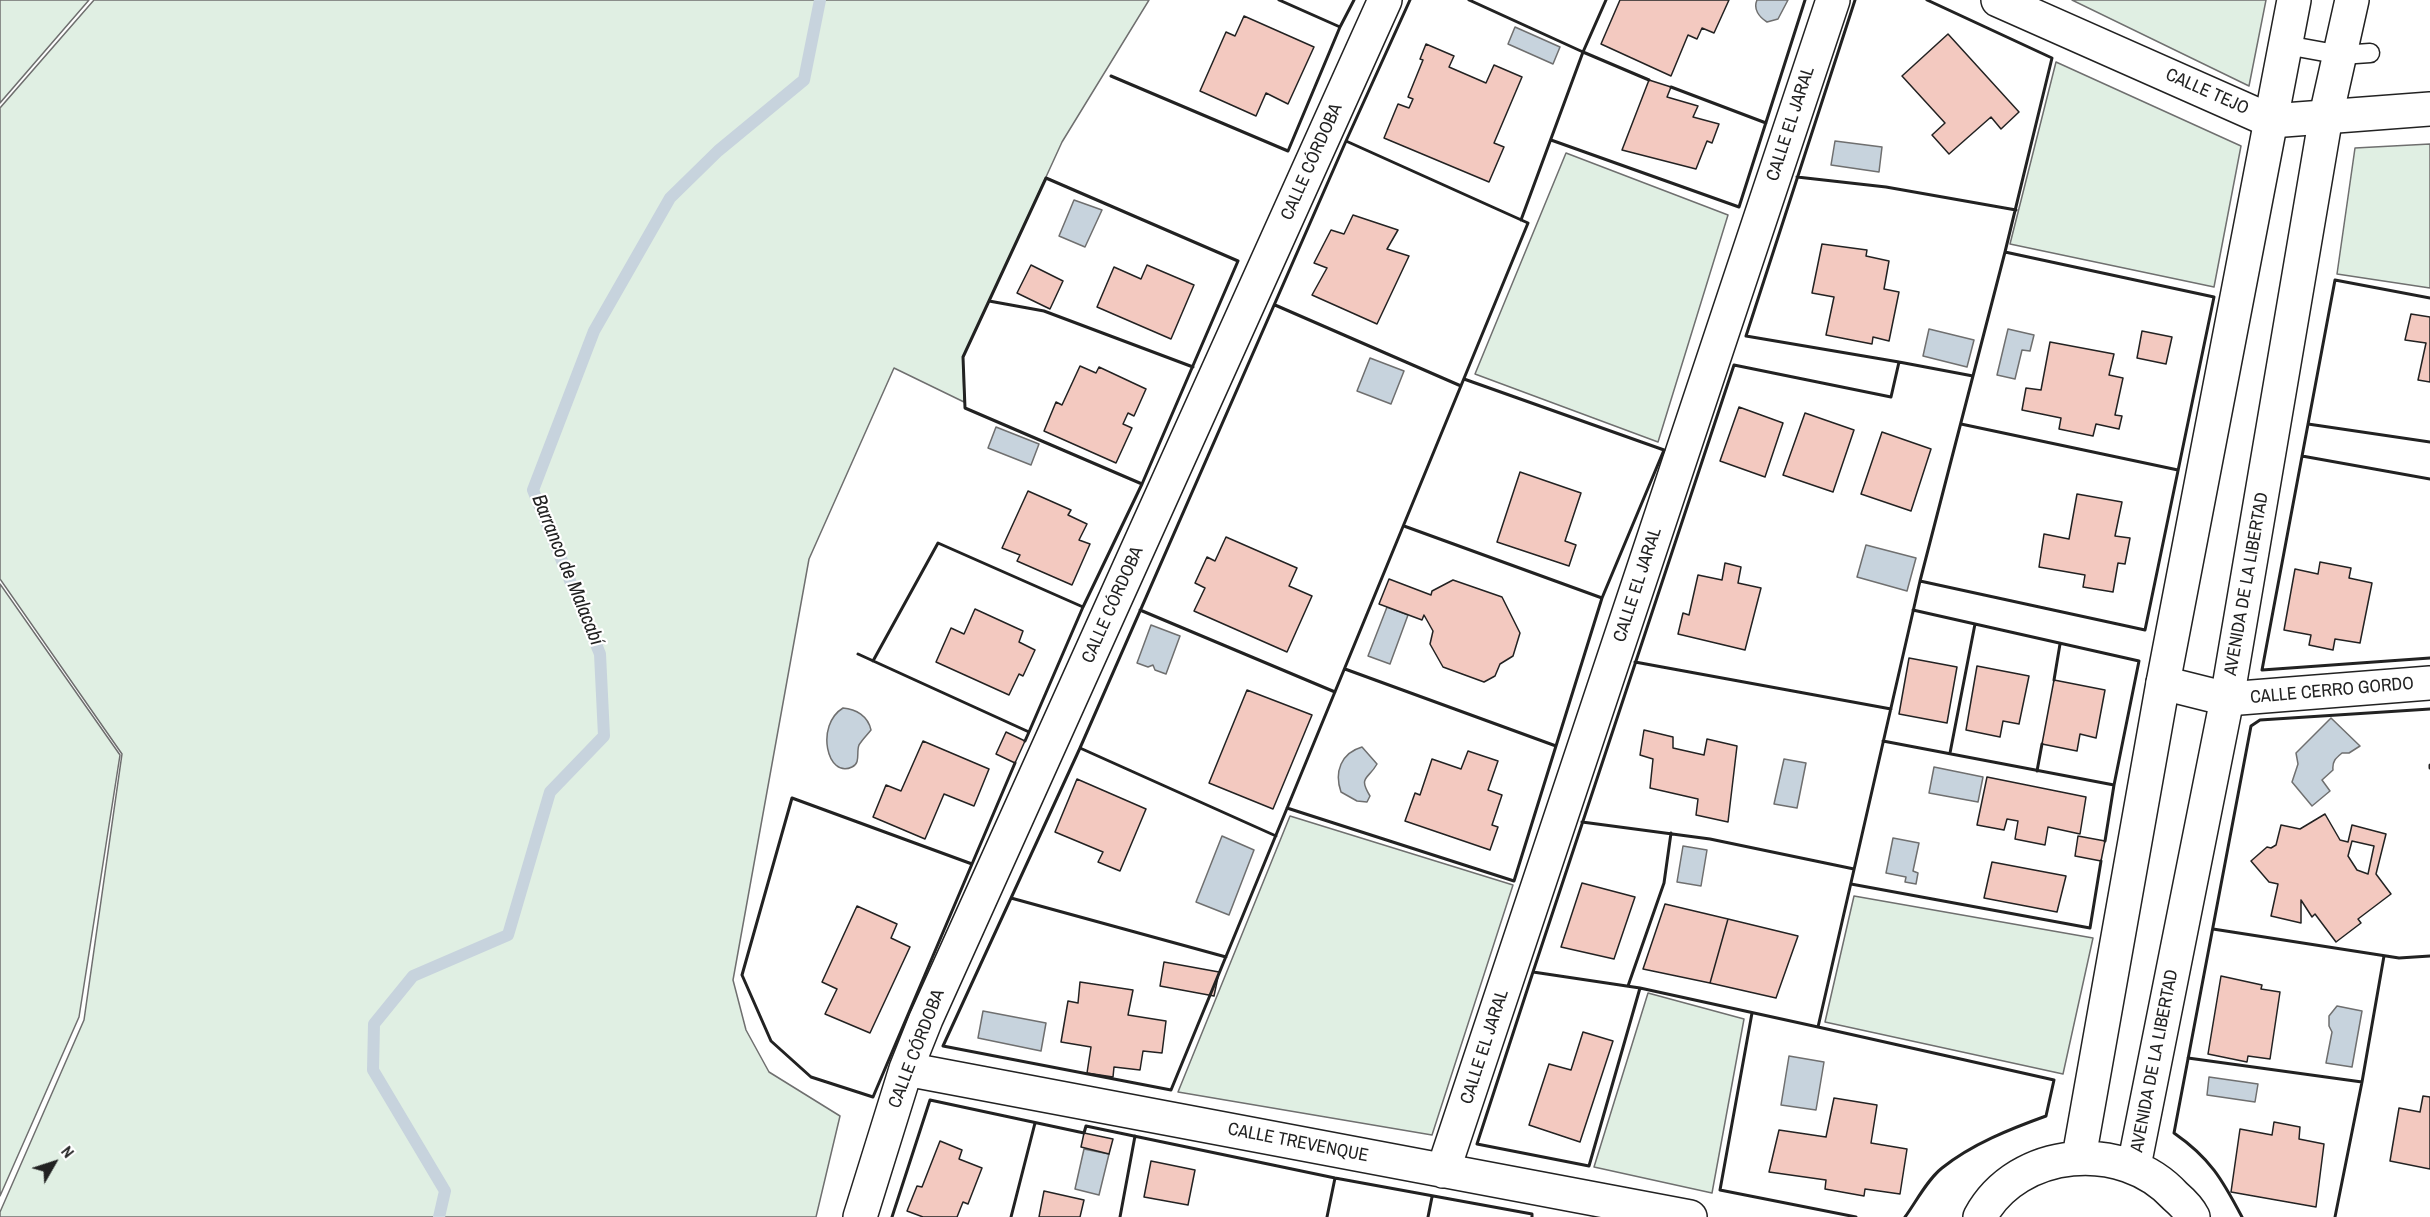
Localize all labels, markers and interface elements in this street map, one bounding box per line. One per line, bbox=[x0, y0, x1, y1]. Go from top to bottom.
street label: CALLE EL JARAL bbox=[1762, 64, 1820, 184]
street label: CALLE TEJO bbox=[2162, 64, 2252, 120]
street label: CALLE CÓRDOBA bbox=[1277, 100, 1347, 224]
water label: Barranco de Malacabí bbox=[526, 491, 608, 649]
street label: AVENIDA DE LA LIBERTAD bbox=[2220, 491, 2274, 677]
street label: CALLE EL JARAL bbox=[1609, 525, 1667, 645]
street label: CALLE CÓRDOBA bbox=[1078, 543, 1148, 667]
street label: CALLE CERRO GORDO bbox=[2249, 673, 2415, 709]
street label: AVENIDA DE LA LIBERTAD bbox=[2127, 968, 2183, 1154]
street label: CALLE CÓRDOBA bbox=[884, 987, 950, 1111]
street label: CALLE EL JARAL bbox=[1456, 987, 1514, 1107]
street label: CALLE TREVENQUE bbox=[1226, 1119, 1370, 1167]
north arrow bbox=[24, 1133, 84, 1193]
text: N bbox=[56, 1141, 80, 1162]

